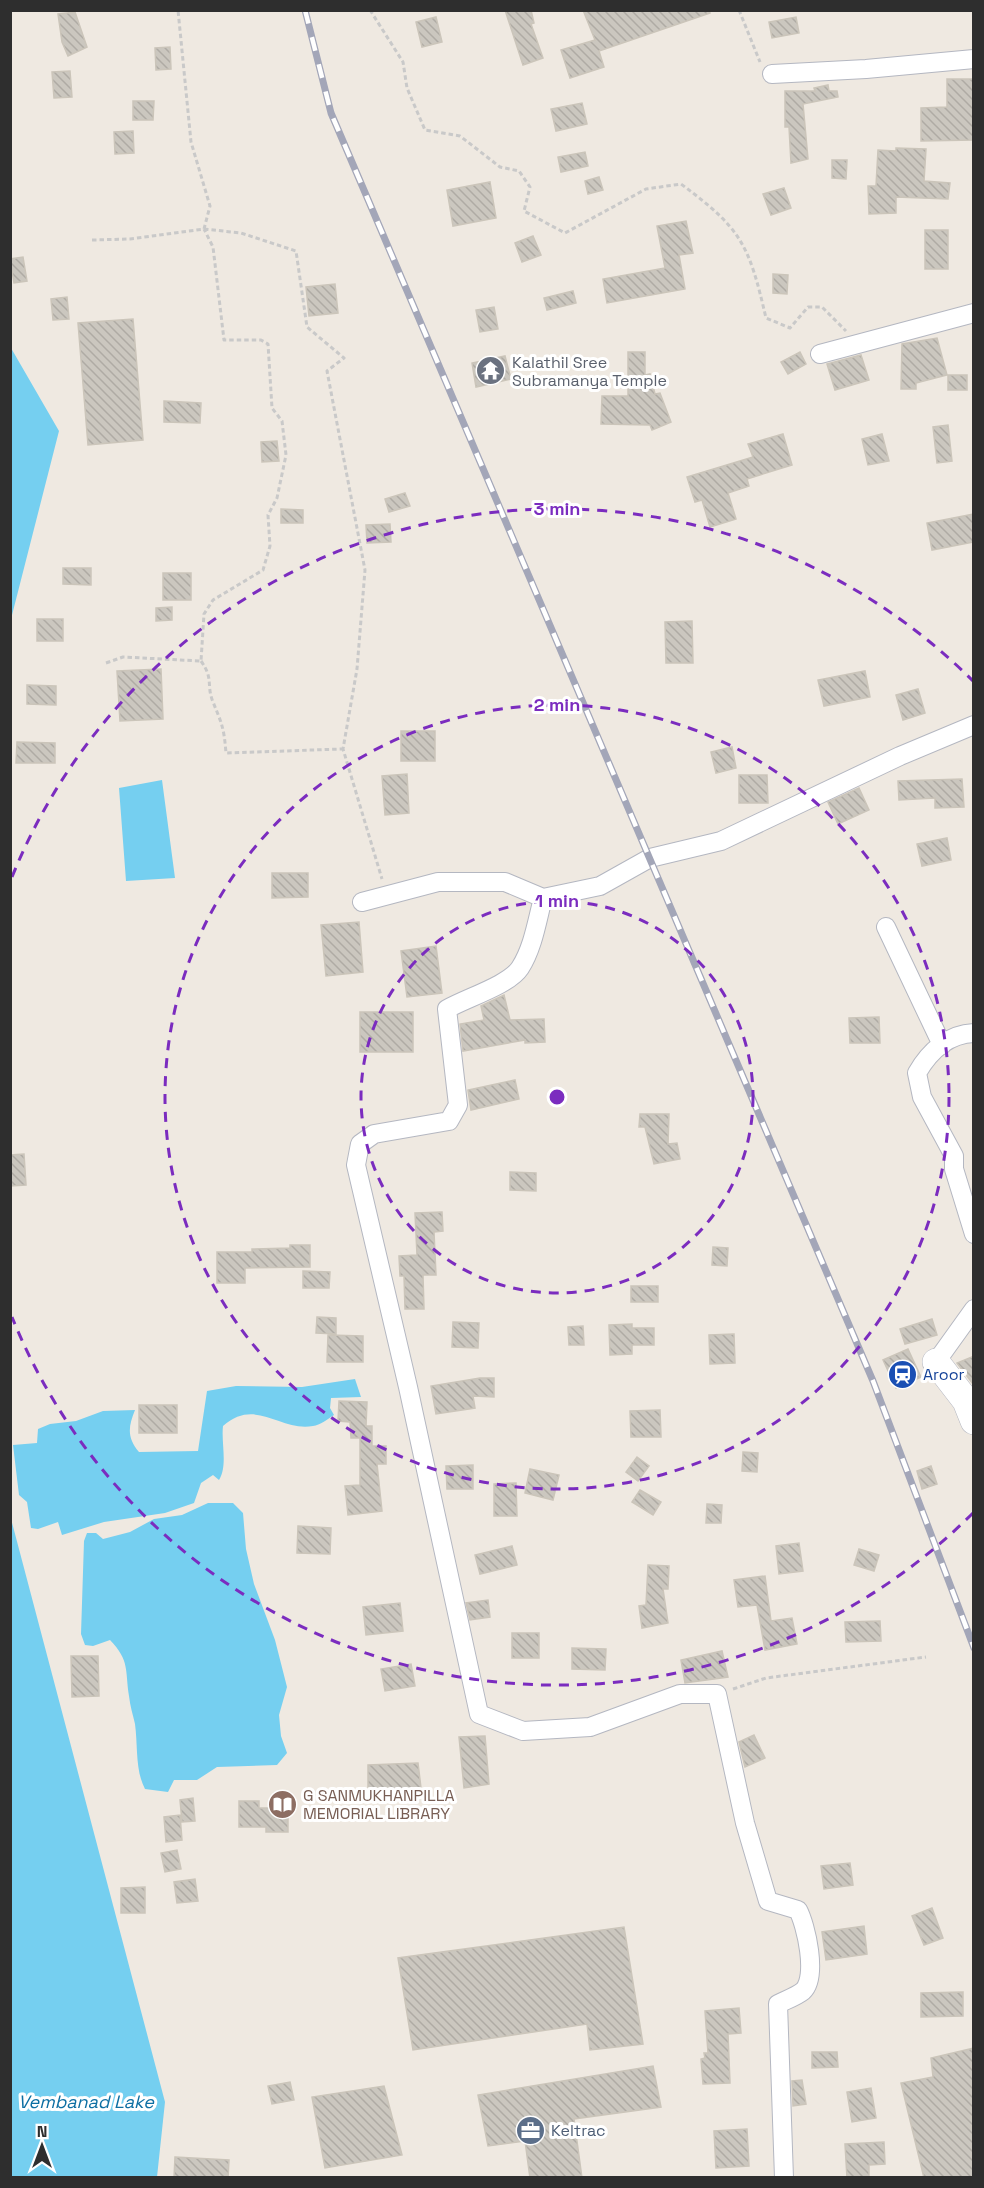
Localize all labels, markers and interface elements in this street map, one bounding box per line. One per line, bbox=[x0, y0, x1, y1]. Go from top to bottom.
place label: Kalathil Sree Subramanya Temple bbox=[512, 352, 667, 391]
temple icon: Kalathil Sree Subramanya Temple bbox=[475, 355, 507, 387]
text: 3 min bbox=[534, 497, 580, 520]
text: 2 min bbox=[534, 693, 580, 716]
text: 1 min bbox=[535, 889, 579, 912]
centre of rings bbox=[547, 1087, 567, 1107]
station icon: Aroor bbox=[886, 1358, 918, 1390]
place label: Aroor bbox=[923, 1364, 965, 1385]
place label: G SANMUKHANPILLA MEMORIAL LIBRARY bbox=[303, 1785, 455, 1824]
library icon: G SANMUKHANPILLA MEMORIAL LIBRARY bbox=[266, 1788, 298, 1820]
water label: Vembanad Lake bbox=[18, 2090, 155, 2113]
office icon: Keltrac bbox=[514, 2114, 546, 2146]
north arrow bbox=[12, 2116, 72, 2176]
place label: Keltrac bbox=[551, 2120, 606, 2141]
text: N bbox=[37, 2121, 47, 2142]

